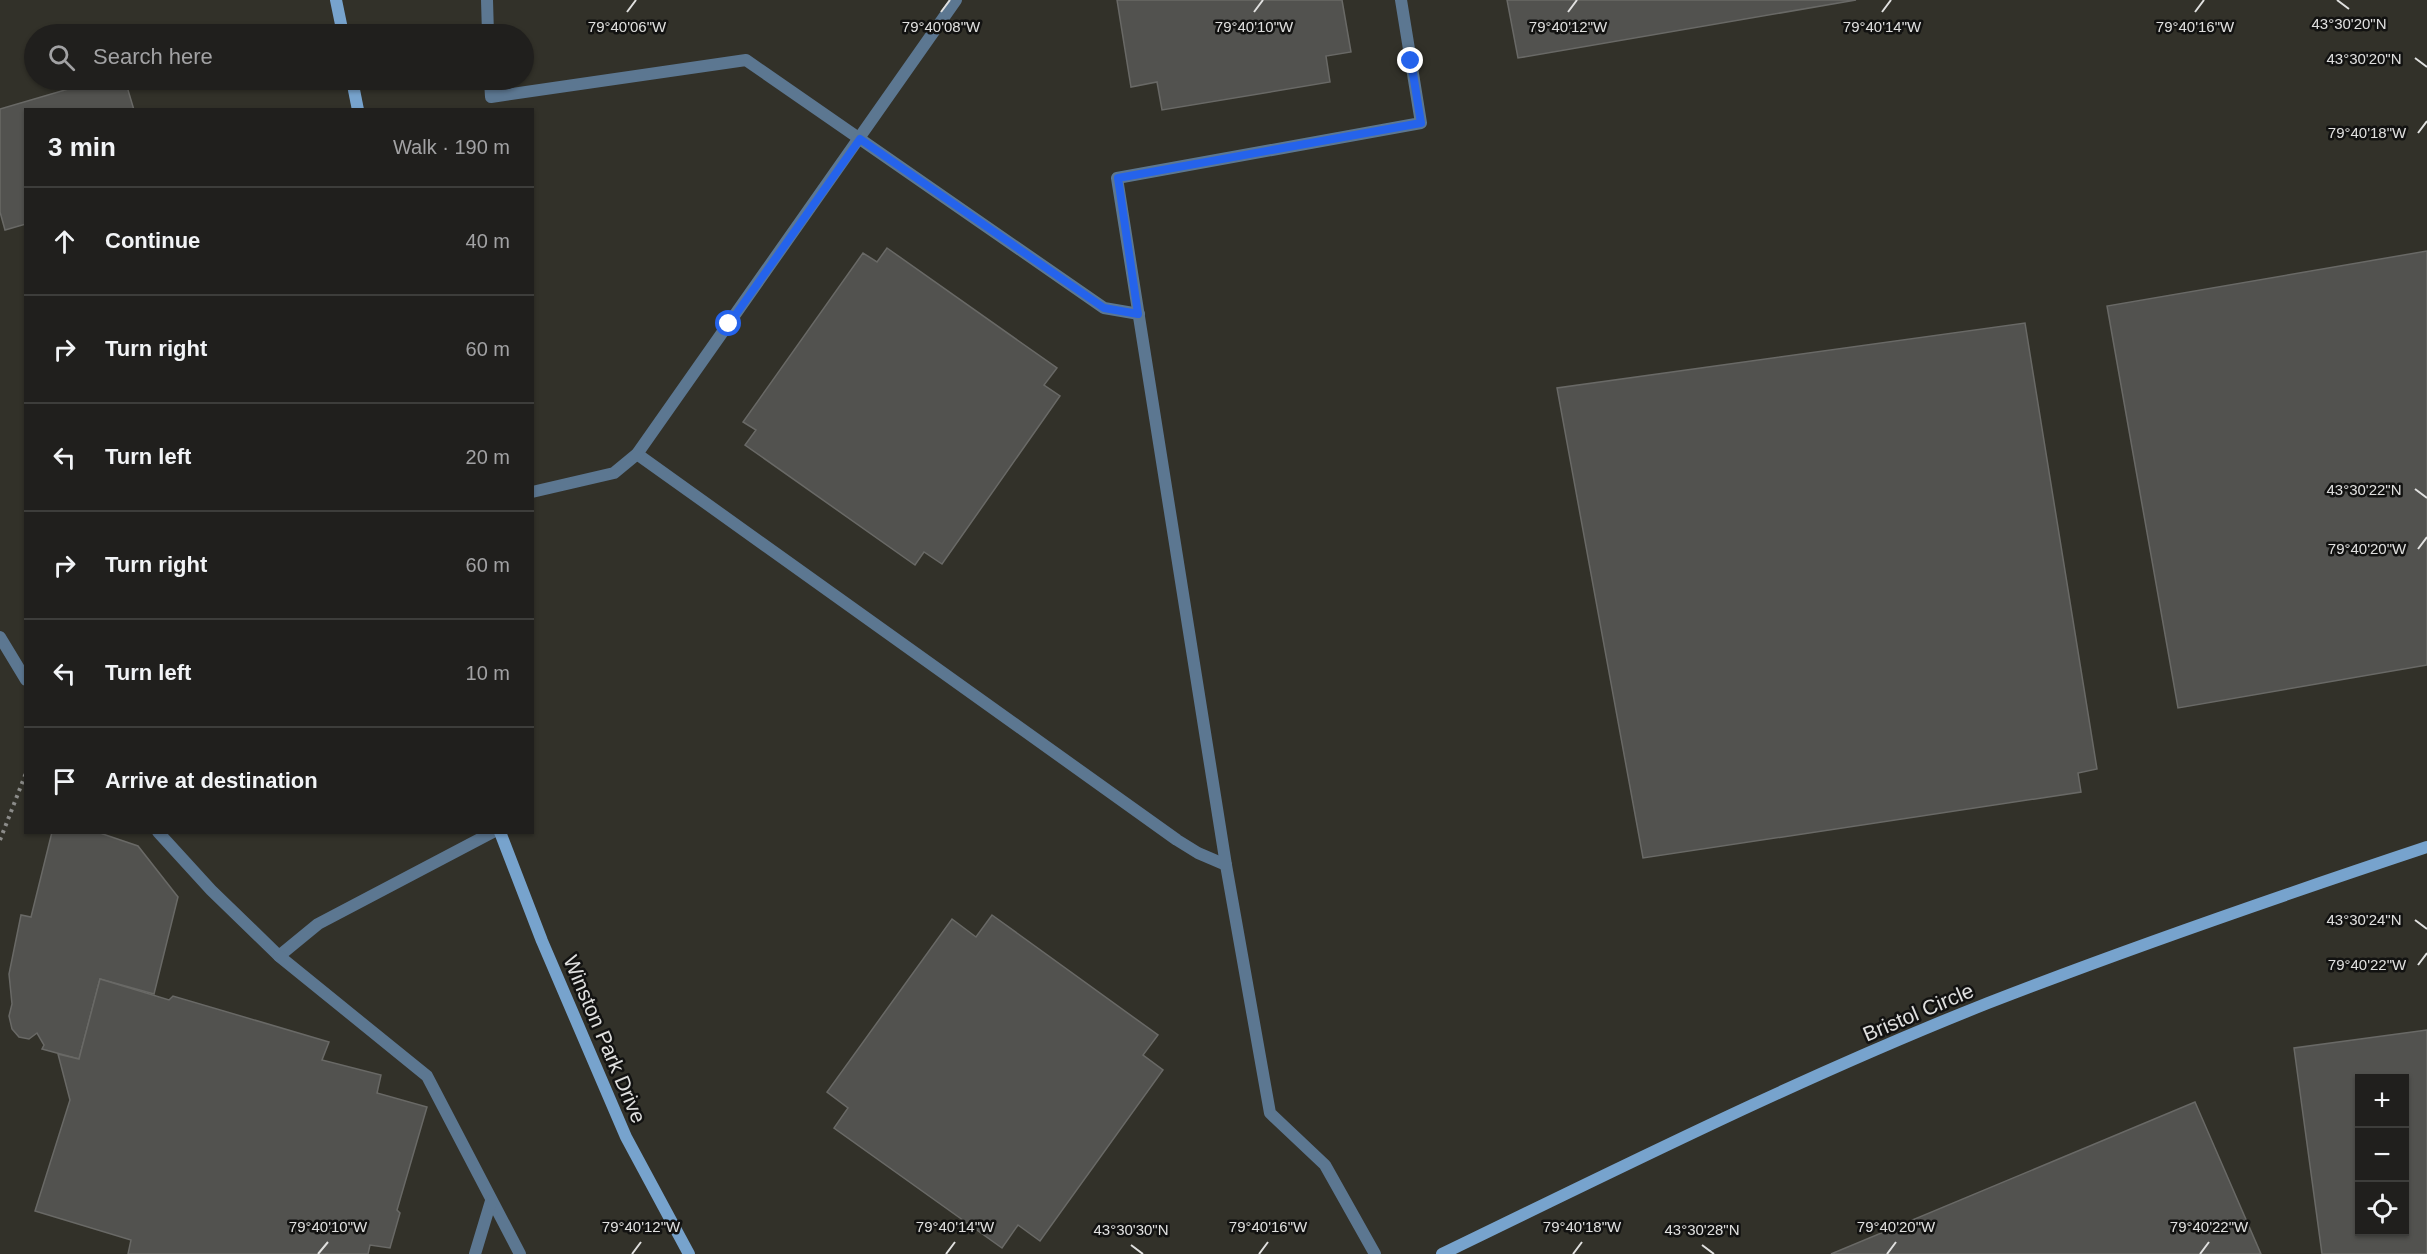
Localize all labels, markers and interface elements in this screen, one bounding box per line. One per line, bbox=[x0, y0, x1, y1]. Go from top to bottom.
text: 43°30'20"N bbox=[2311, 15, 2387, 32]
text: 79°40'06"W bbox=[588, 18, 667, 35]
text: 79°40'08"W bbox=[902, 18, 981, 35]
text: 79°40'10"W bbox=[1215, 18, 1294, 35]
text: 79°40'12"W bbox=[1529, 18, 1608, 35]
text: 79°40'14"W bbox=[1843, 18, 1922, 35]
text: 79°40'16"W bbox=[2156, 18, 2235, 35]
search box bbox=[24, 24, 534, 90]
icon: search bbox=[45, 41, 78, 74]
text: Search here bbox=[93, 44, 213, 69]
route end bbox=[1397, 47, 1423, 73]
text: 43°30'20"N bbox=[2326, 50, 2402, 67]
text: 79°40'18"W bbox=[2328, 124, 2407, 141]
text: 3 min bbox=[48, 132, 116, 162]
text: Walk · 190 m bbox=[393, 136, 510, 158]
icon: ahead bbox=[48, 225, 81, 258]
text: Continue bbox=[105, 228, 200, 253]
text: 40 m bbox=[466, 230, 510, 252]
route start bbox=[715, 310, 741, 336]
icon: right bbox=[48, 333, 81, 366]
text: Turn right bbox=[105, 336, 207, 361]
text: 60 m bbox=[466, 338, 510, 360]
icon: left bbox=[48, 441, 81, 474]
text: Turn left bbox=[105, 444, 191, 469]
text: 20 m bbox=[466, 446, 510, 468]
text: 43°30'22"N bbox=[2326, 481, 2402, 498]
text: 79°40'20"W bbox=[2328, 540, 2407, 557]
icon: right bbox=[48, 549, 81, 582]
text: Turn right bbox=[105, 552, 207, 577]
text: 60 m bbox=[466, 554, 510, 576]
icon: left bbox=[48, 657, 81, 690]
text: Turn left bbox=[105, 660, 191, 685]
text: 10 m bbox=[466, 662, 510, 684]
icon: arrive bbox=[48, 765, 81, 798]
text: Arrive at destination bbox=[105, 768, 318, 793]
text: 43°30'24"N bbox=[2326, 911, 2402, 928]
street label: Winston Park Drive bbox=[559, 952, 651, 1126]
text: 79°40'22"W bbox=[2328, 956, 2407, 973]
street label: Bristol Circle bbox=[1859, 978, 1977, 1046]
map controls bbox=[2355, 1074, 2409, 1236]
button: + bbox=[2355, 1074, 2409, 1128]
button: − bbox=[2355, 1128, 2409, 1182]
button: locate bbox=[2355, 1182, 2409, 1236]
text: 79°40'10"W bbox=[289, 1218, 368, 1235]
text: 79°40'12"W bbox=[602, 1218, 681, 1235]
text: 79°40'14"W bbox=[916, 1218, 995, 1235]
text: 79°40'16"W bbox=[1229, 1218, 1308, 1235]
text: 79°40'18"W bbox=[1543, 1218, 1622, 1235]
text: 79°40'20"W bbox=[1857, 1218, 1936, 1235]
text: 79°40'22"W bbox=[2170, 1218, 2249, 1235]
text: 43°30'30"N bbox=[1093, 1221, 1169, 1238]
text: 43°30'28"N bbox=[1664, 1221, 1740, 1238]

